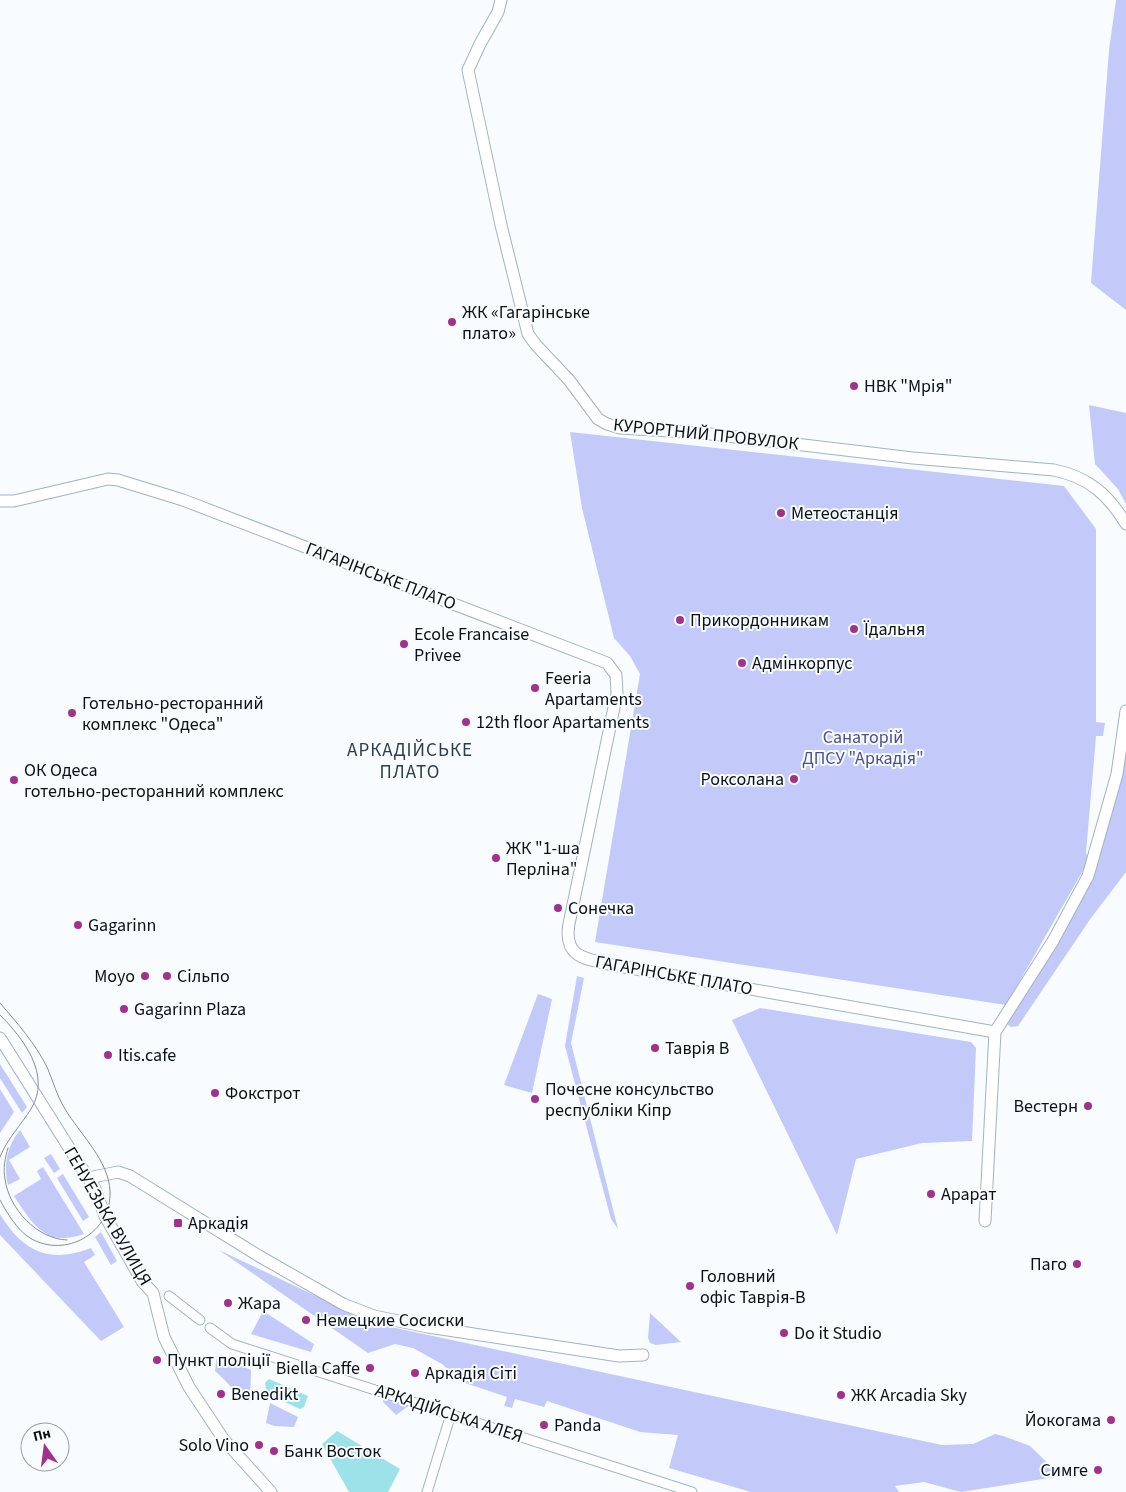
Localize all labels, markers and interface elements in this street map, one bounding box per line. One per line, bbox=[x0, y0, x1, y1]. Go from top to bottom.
place label: ЖК «Гагарінське плато» bbox=[462, 300, 590, 346]
marker: ЖК «Гагарінське плато» bbox=[446, 316, 458, 328]
place label: НВК "Мрія" bbox=[864, 374, 952, 399]
marker: НВК "Мрія" bbox=[848, 380, 860, 392]
street label: КУРОРТНИЙ ПРОВУЛОК bbox=[612, 412, 800, 457]
place label: Метеостанція bbox=[791, 501, 898, 526]
marker: Метеостанція bbox=[775, 507, 787, 519]
street label: ГАГАРІНСЬКЕ ПЛАТО bbox=[302, 536, 460, 617]
place label: Прикордонникам bbox=[690, 608, 829, 633]
marker: Прикордонникам bbox=[674, 614, 686, 626]
place label: Їдальня bbox=[863, 617, 925, 642]
place label: Ecole Francaise Privee bbox=[414, 622, 529, 668]
marker: Їдальня bbox=[848, 623, 860, 635]
marker: Ecole Francaise Privee bbox=[398, 638, 410, 650]
place label: Адмінкорпус bbox=[752, 651, 853, 676]
marker: Адмінкорпус bbox=[736, 657, 748, 669]
place label: Feeria Apartaments bbox=[545, 666, 642, 712]
marker: Feeria Apartaments bbox=[529, 682, 541, 694]
place label: Готельно-ресторанний комплекс "Одеса" bbox=[82, 691, 264, 737]
marker: Готельно-ресторанний комплекс "Одеса" bbox=[66, 707, 78, 719]
place label: 12th floor Apartaments bbox=[476, 710, 649, 735]
marker: 12th floor Apartaments bbox=[460, 716, 472, 728]
park label: Санаторій ДПСУ "Аркадія" bbox=[802, 725, 924, 771]
district label: АРКАДІЙСЬКЕ ПЛАТО bbox=[347, 737, 473, 786]
place label: ОК Одеса готельно-ресторанний комплекс bbox=[24, 758, 284, 804]
place label: Роксолана bbox=[700, 767, 784, 792]
marker: Роксолана bbox=[788, 773, 800, 785]
marker: ОК Одеса готельно-ресторанний комплекс bbox=[8, 774, 20, 786]
place label: ЖК "1-ша Перліна" bbox=[506, 836, 580, 882]
marker: ЖК "1-ша Перліна" bbox=[490, 852, 502, 864]
place label: Сонечка bbox=[568, 896, 634, 921]
marker: Сонечка bbox=[552, 902, 564, 914]
place label: Gagarinn bbox=[88, 913, 156, 938]
marker: Gagarinn bbox=[72, 919, 84, 931]
street label: ГАГАРІНСЬКЕ ПЛАТО bbox=[593, 949, 755, 1002]
place label: Moyo bbox=[94, 964, 135, 989]
place label: Сільпо bbox=[177, 964, 230, 989]
marker: Moyo bbox=[139, 970, 151, 982]
marker: Сільпо bbox=[161, 970, 173, 982]
place label: Gagarinn Plaza bbox=[134, 997, 246, 1022]
marker: Gagarinn Plaza bbox=[118, 1003, 130, 1015]
place label: Таврія В bbox=[665, 1036, 729, 1061]
marker: Таврія В bbox=[649, 1042, 661, 1054]
place label: Itis.cafe bbox=[118, 1043, 176, 1068]
marker: Itis.cafe bbox=[102, 1049, 114, 1061]
place label: Почесне консульство республіки Кіпр bbox=[545, 1077, 714, 1123]
place label: Фокстрот bbox=[225, 1081, 301, 1106]
marker: Фокстрот bbox=[209, 1087, 221, 1099]
marker: Почесне консульство республіки Кіпр bbox=[529, 1093, 541, 1105]
place label: Вестерн bbox=[1013, 1094, 1078, 1119]
marker: Вестерн bbox=[1082, 1100, 1094, 1112]
street label: ГЕНУЕЗЬКА ВУЛИЦЯ bbox=[58, 1142, 158, 1290]
place label: Арарат bbox=[941, 1182, 996, 1207]
marker: Арарат bbox=[925, 1188, 937, 1200]
place label: Аркадія bbox=[188, 1211, 249, 1236]
marker: Аркадія bbox=[172, 1217, 184, 1229]
place label: Паго bbox=[1030, 1252, 1067, 1277]
marker: Паго bbox=[1071, 1258, 1083, 1270]
place label: Головний офіс Таврія-В bbox=[700, 1264, 806, 1310]
marker: Головний офіс Таврія-В bbox=[684, 1280, 696, 1292]
place label: Жара bbox=[238, 1291, 281, 1316]
marker: Жара bbox=[222, 1297, 234, 1309]
place label: Немецкие Сосиски bbox=[316, 1308, 464, 1333]
marker: Немецкие Сосиски bbox=[300, 1314, 312, 1326]
place label: Do it Studio bbox=[794, 1321, 882, 1346]
marker: Do it Studio bbox=[778, 1327, 790, 1339]
place label: Пункт поліції bbox=[167, 1348, 271, 1373]
marker: Пункт поліції bbox=[151, 1354, 163, 1366]
place label: Biella Caffe bbox=[276, 1356, 360, 1381]
place label: Аркадія Сіті bbox=[425, 1361, 517, 1386]
marker: Biella Caffe bbox=[364, 1362, 376, 1374]
marker: Аркадія Сіті bbox=[409, 1367, 421, 1379]
street label: АРКАДІЙСЬКА АЛЕЯ bbox=[372, 1378, 526, 1449]
place label: Benedikt bbox=[231, 1382, 298, 1407]
place label: ЖК Arcadia Sky bbox=[851, 1383, 968, 1408]
marker: Benedikt bbox=[215, 1388, 227, 1400]
marker: ЖК Arcadia Sky bbox=[835, 1389, 847, 1401]
place label: Йокогама bbox=[1025, 1408, 1101, 1433]
place label: Panda bbox=[554, 1413, 601, 1438]
marker: Йокогама bbox=[1105, 1414, 1117, 1426]
marker: Panda bbox=[538, 1419, 550, 1431]
north arrow bbox=[20, 1422, 70, 1472]
text: Пн bbox=[31, 1424, 53, 1447]
place label: Solo Vino bbox=[178, 1433, 249, 1458]
marker: Solo Vino bbox=[253, 1439, 265, 1451]
place label: Банк Восток bbox=[284, 1439, 381, 1464]
marker: Банк Восток bbox=[268, 1445, 280, 1457]
place label: Симге bbox=[1041, 1458, 1088, 1483]
marker: Симге bbox=[1092, 1464, 1104, 1476]

